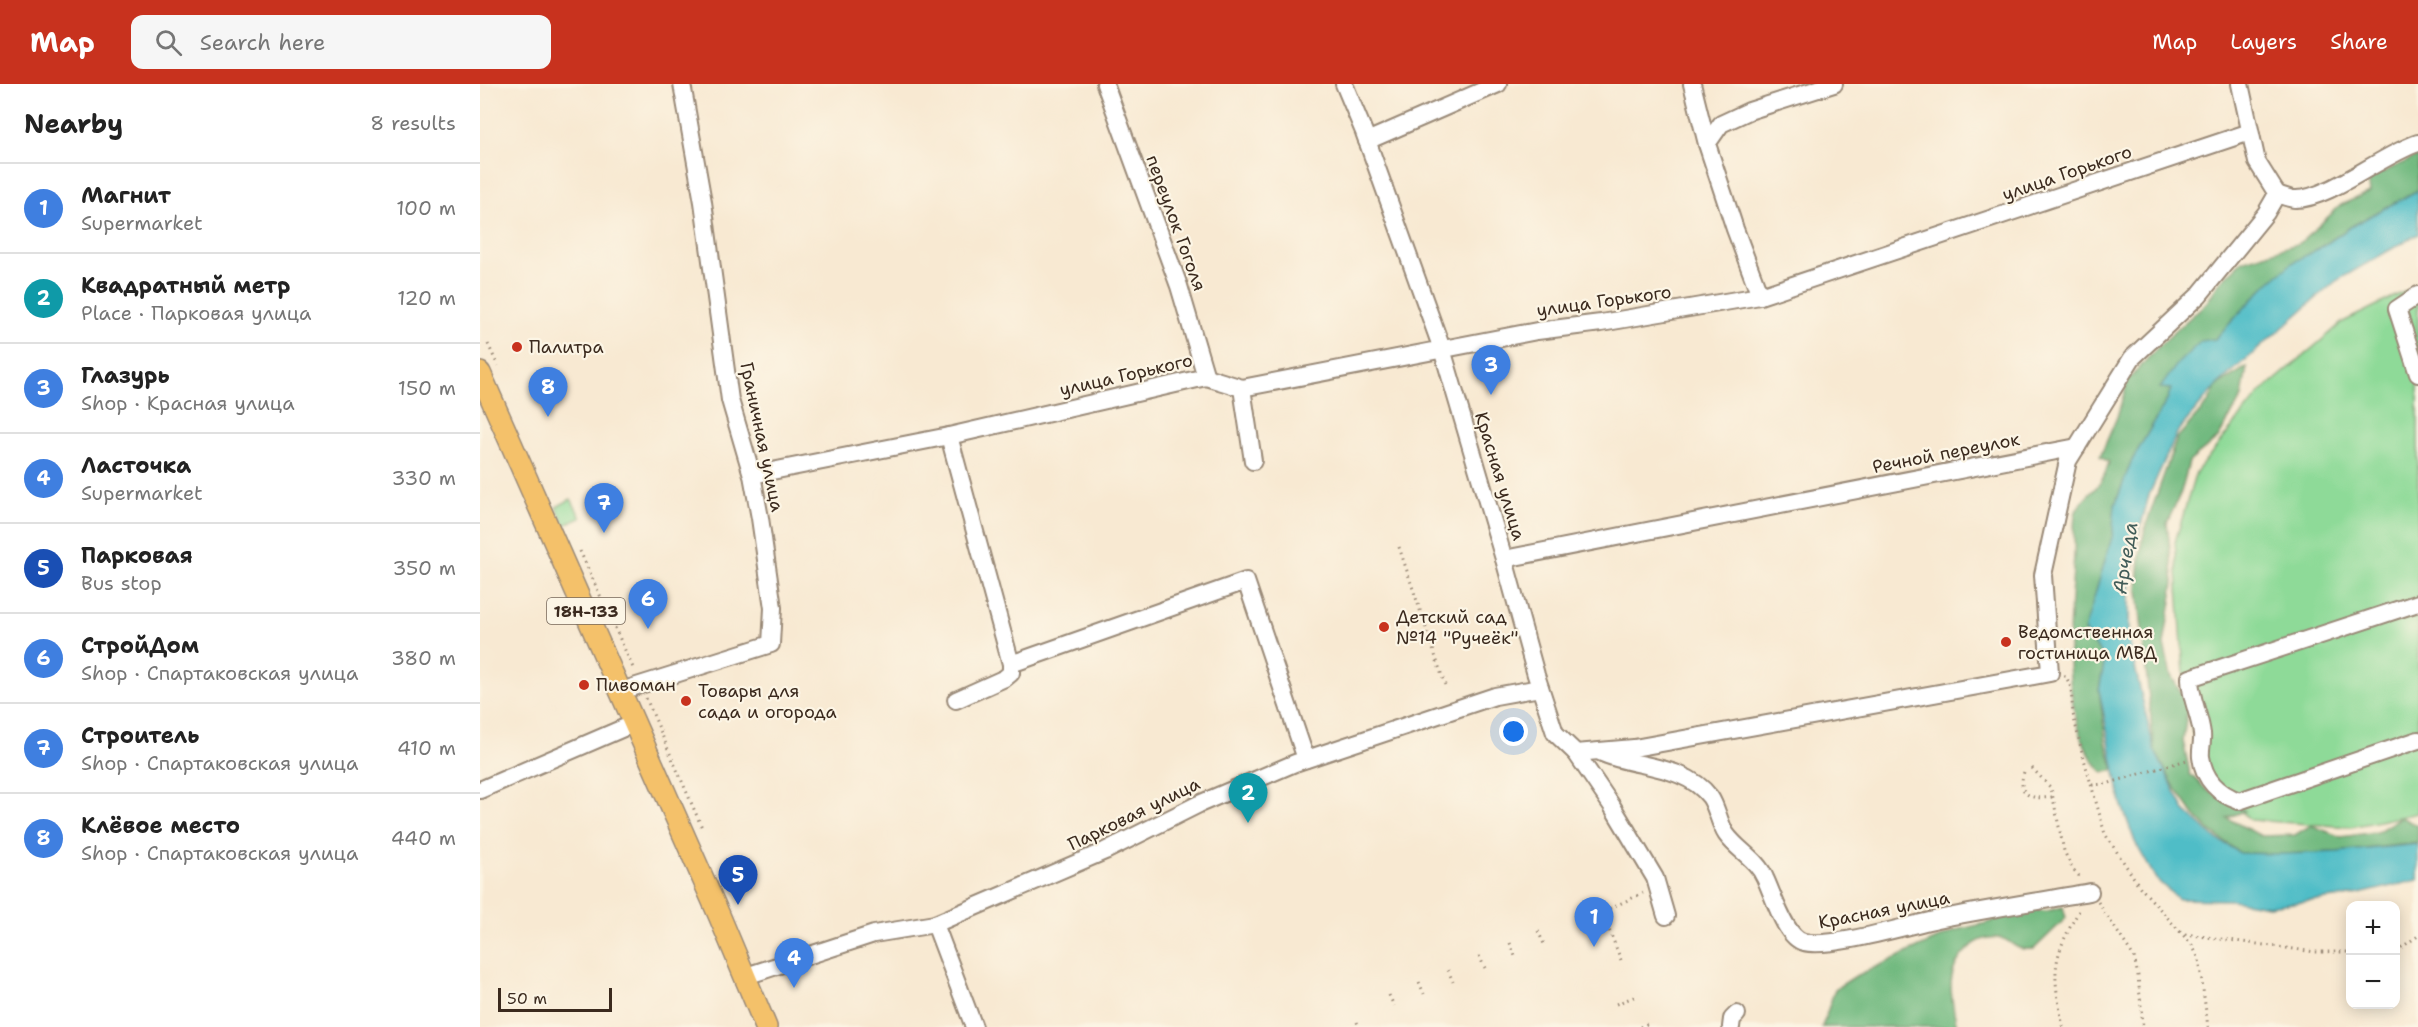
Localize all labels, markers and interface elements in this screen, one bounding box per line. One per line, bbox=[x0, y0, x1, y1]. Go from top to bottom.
search box bbox=[131, 15, 551, 69]
text: Map bbox=[30, 23, 95, 61]
icon: search bbox=[152, 26, 185, 59]
text: Search here bbox=[200, 28, 325, 57]
text: Map bbox=[2152, 28, 2197, 56]
text: Layers bbox=[2230, 28, 2297, 56]
text: Share bbox=[2330, 28, 2388, 56]
text: Nearby bbox=[24, 106, 123, 141]
text: 8 results bbox=[370, 110, 456, 136]
street label: улица Горького bbox=[1999, 140, 2135, 206]
street label: переулок Гоголя bbox=[1140, 152, 1212, 294]
text: Магнит bbox=[81, 181, 171, 210]
text: 1 bbox=[39, 195, 48, 221]
text: 100 m bbox=[396, 195, 456, 221]
text: Supermarket bbox=[81, 210, 203, 236]
text: Квадратный метр bbox=[81, 271, 290, 300]
street label: улица Горького bbox=[1535, 280, 1673, 322]
text: 2 bbox=[37, 285, 51, 311]
text: 120 m bbox=[397, 285, 456, 311]
text: Place · Парковая улица bbox=[81, 300, 311, 326]
place label: Палитра bbox=[529, 335, 604, 359]
marker: Палитра bbox=[510, 340, 524, 354]
pin: 3 bbox=[1472, 346, 1510, 395]
street label: улица Горького bbox=[1057, 348, 1195, 402]
street label: Граничная улица bbox=[734, 360, 790, 514]
text: Глазурь bbox=[81, 361, 170, 390]
pin: 8 bbox=[528, 368, 568, 417]
text: 3 bbox=[37, 375, 51, 401]
text: 150 m bbox=[398, 375, 456, 401]
text: Shop · Красная улица bbox=[81, 390, 295, 416]
street label: Красная улица bbox=[1469, 409, 1531, 543]
street label: Речной переулок bbox=[1870, 427, 2022, 479]
text: Ласточка bbox=[81, 451, 191, 480]
text: 4 bbox=[37, 465, 51, 491]
text: 330 m bbox=[392, 465, 456, 491]
text: Supermarket bbox=[81, 480, 203, 506]
pin: 7 bbox=[584, 484, 624, 533]
water label: Арчеда bbox=[2106, 520, 2144, 596]
text: Парковая bbox=[81, 541, 193, 570]
text: 5 bbox=[37, 555, 50, 581]
text: 350 m bbox=[392, 555, 456, 581]
text: Bus stop bbox=[81, 570, 162, 596]
pin: 6 bbox=[628, 580, 668, 629]
road number: 18Н-133 bbox=[547, 598, 625, 624]
place label: Детский сад №14 "Ручеёк" bbox=[1396, 605, 1518, 650]
marker: Детский сад №14 "Ручеёк" bbox=[1377, 620, 1391, 634]
place label: Ведомственная гостиница МВД bbox=[2018, 620, 2157, 665]
text: СтройДом bbox=[81, 631, 199, 660]
marker: Ведомственная гостиница МВД bbox=[1999, 635, 2013, 649]
text: 6 bbox=[37, 645, 51, 671]
text: 380 m bbox=[391, 645, 456, 671]
text: Shop · Спартаковская улица bbox=[81, 660, 358, 686]
place label: Пивоман bbox=[596, 673, 676, 697]
marker: Пивоман bbox=[577, 678, 591, 692]
place label: Товары для сада и огорода bbox=[698, 679, 837, 724]
marker: Товары для сада и огорода bbox=[679, 694, 693, 708]
your location bbox=[1499, 717, 1528, 746]
text: Строитель bbox=[81, 721, 199, 750]
text: 7 bbox=[37, 735, 51, 761]
text: 410 m bbox=[397, 735, 456, 761]
text: Shop · Спартаковская улица bbox=[81, 750, 358, 776]
street label: Парковая улица bbox=[1064, 772, 1204, 856]
pin: 2 bbox=[1228, 774, 1268, 823]
text: Клёвое место bbox=[81, 811, 240, 840]
text: 8 bbox=[37, 825, 51, 851]
text: 440 m bbox=[391, 825, 456, 851]
text: Shop · Спартаковская улица bbox=[81, 840, 358, 866]
pin: 5 bbox=[718, 856, 758, 905]
street label: Красная улица bbox=[1816, 886, 1952, 934]
pin: 1 bbox=[1574, 898, 1614, 947]
map controls bbox=[2346, 901, 2400, 1009]
button: + bbox=[2346, 901, 2400, 955]
pin: 4 bbox=[774, 938, 814, 988]
button: − bbox=[2346, 955, 2400, 1009]
scale bar bbox=[498, 985, 612, 1012]
text: 50 m bbox=[507, 988, 547, 1009]

